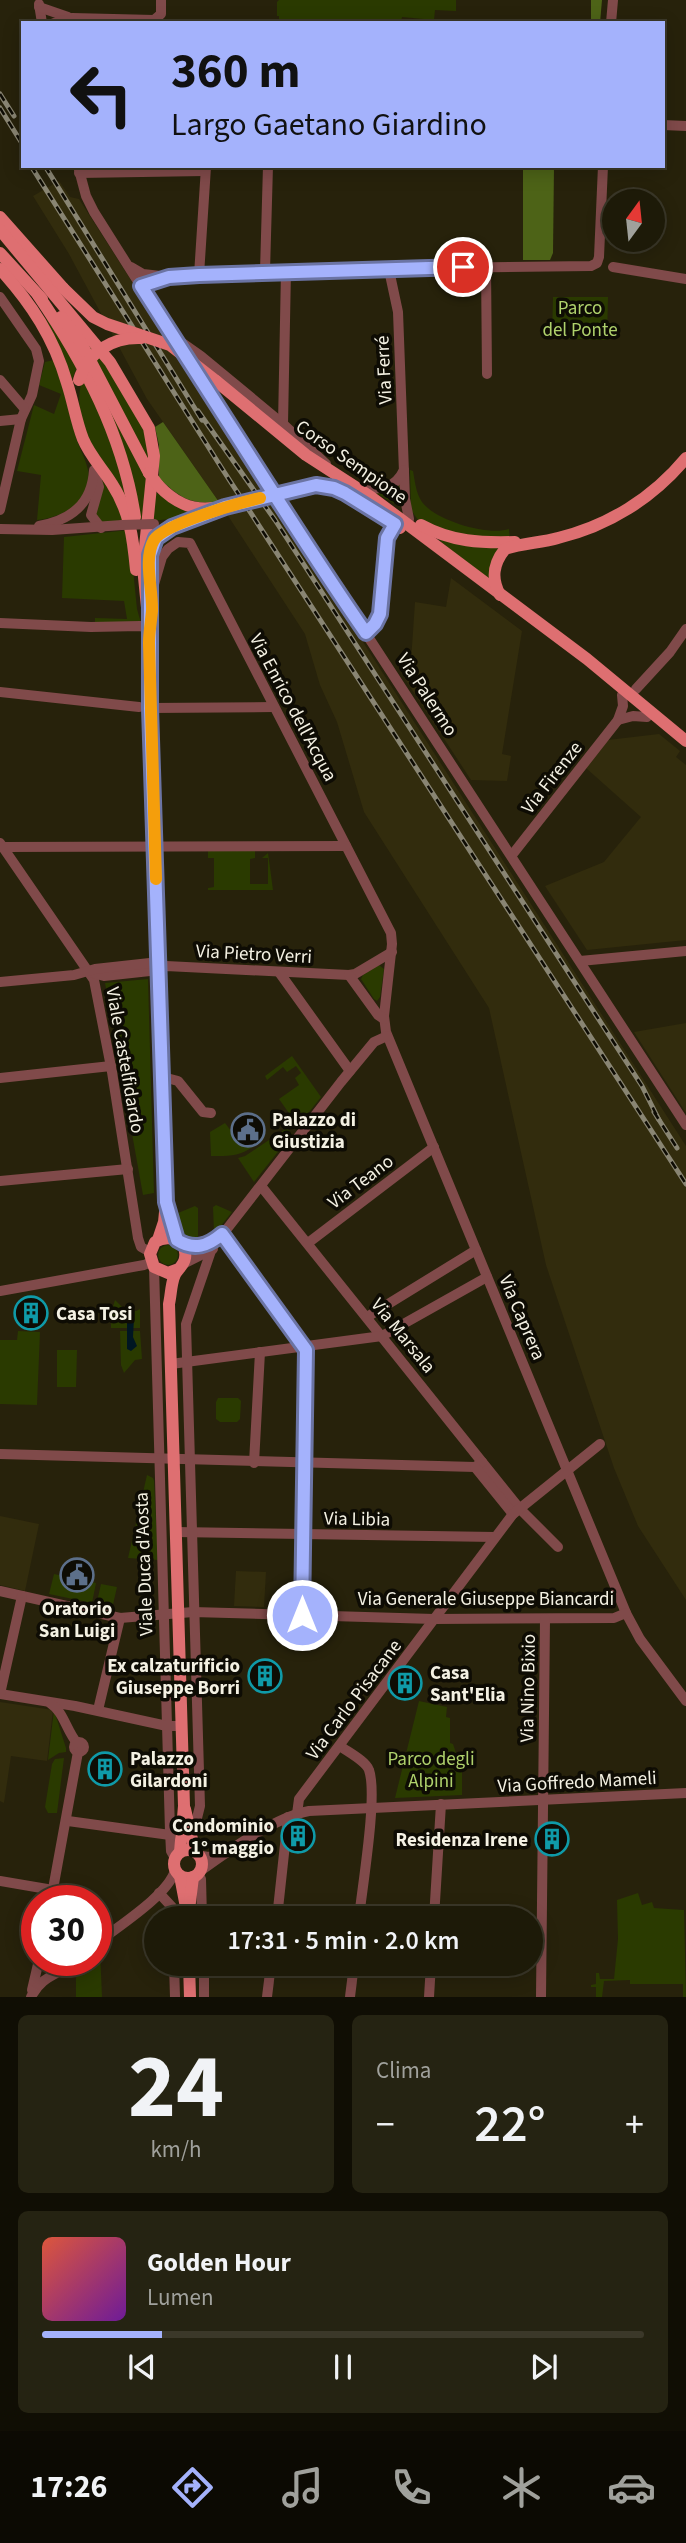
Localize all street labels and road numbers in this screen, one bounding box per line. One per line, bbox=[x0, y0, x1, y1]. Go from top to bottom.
street label: Via Ferré bbox=[369, 335, 400, 405]
street label: Corso Sempione bbox=[290, 414, 412, 511]
street label: Via Enrico dell'Acqua bbox=[242, 629, 343, 787]
street label: Via Palermo bbox=[390, 648, 464, 742]
street label: Via Firenze bbox=[515, 736, 589, 820]
street label: Via Pietro Verri bbox=[195, 938, 313, 971]
street label: Viale Castelfidardo bbox=[98, 985, 151, 1136]
street label: Via Teano bbox=[322, 1148, 399, 1216]
street label: Via Caprera bbox=[492, 1271, 552, 1364]
street label: Via Marsala bbox=[364, 1293, 442, 1379]
street label: Viale Duca d'Aosta bbox=[128, 1492, 161, 1636]
street label: Via Libia bbox=[323, 1505, 390, 1534]
street label: Via Generale Giuseppe Biancardi bbox=[358, 1586, 614, 1613]
street label: Via Carlo Pisacane bbox=[300, 1634, 409, 1766]
street label: Via Nino Bixio bbox=[514, 1634, 543, 1743]
street label: Via Goffredo Mameli bbox=[497, 1765, 657, 1800]

